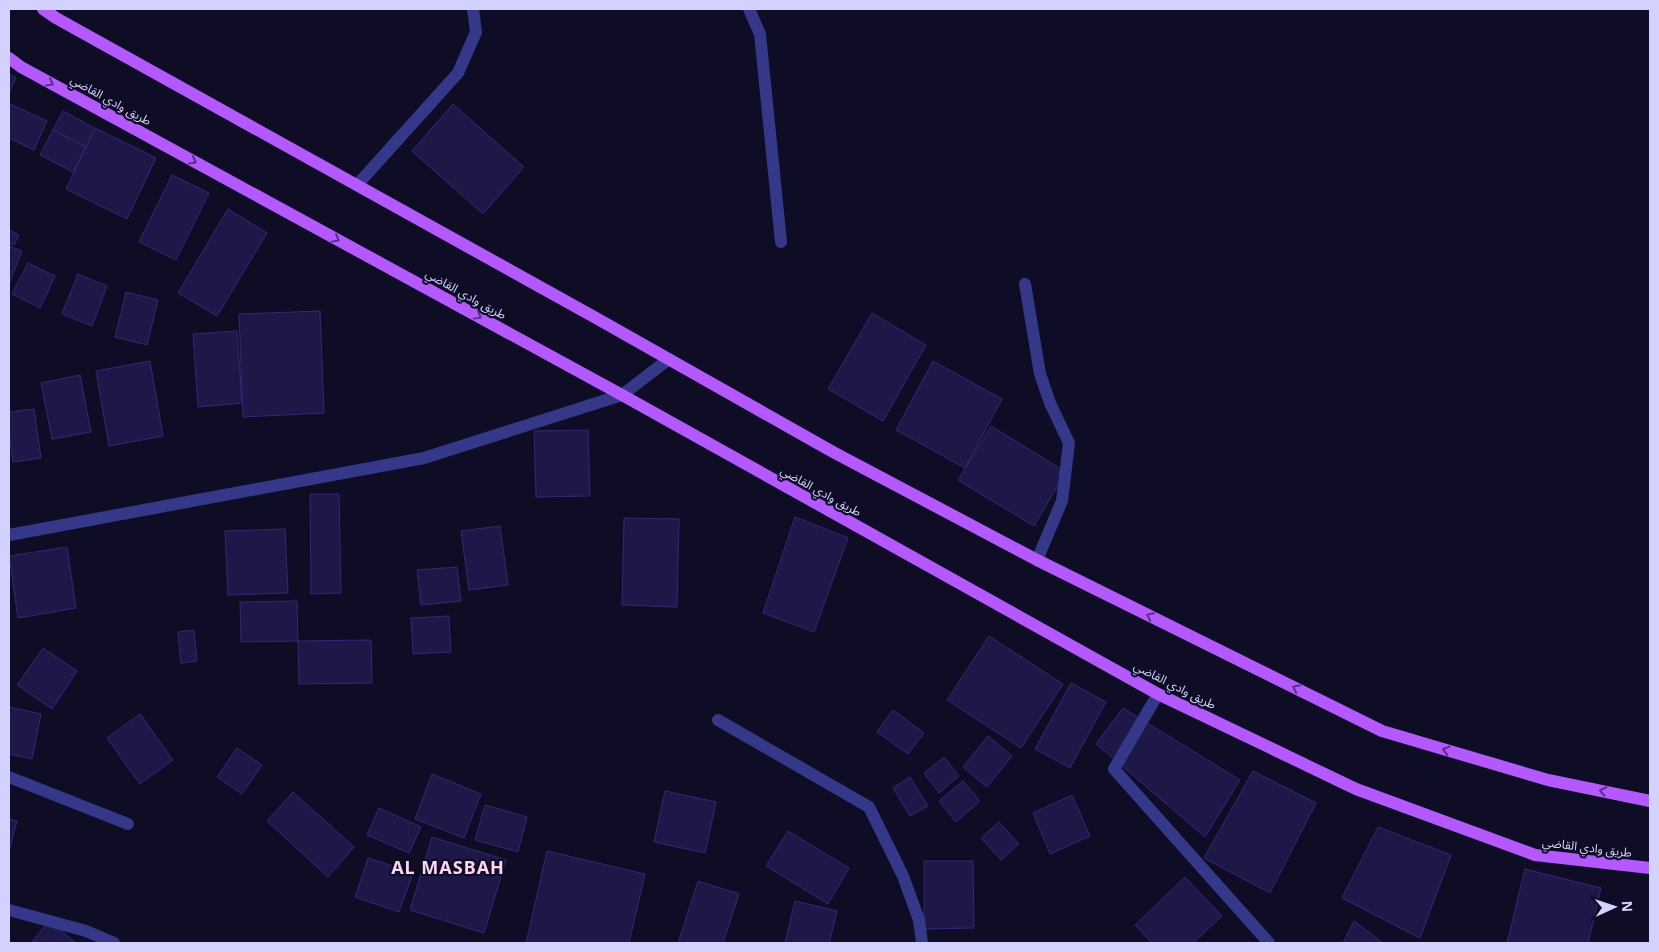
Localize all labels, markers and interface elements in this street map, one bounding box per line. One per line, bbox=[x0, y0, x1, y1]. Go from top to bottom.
street label: طريق وادي القاضي bbox=[67, 71, 155, 131]
one-way arrow bbox=[45, 77, 54, 87]
one-way arrow bbox=[188, 155, 197, 165]
one-way arrow bbox=[330, 232, 339, 242]
street label: طريق وادي القاضي bbox=[422, 265, 510, 325]
one-way arrow bbox=[473, 310, 482, 320]
street label: طريق وادي القاضي bbox=[777, 462, 865, 522]
one-way arrow bbox=[1146, 612, 1155, 622]
street label: طريق وادي القاضي bbox=[1130, 657, 1219, 715]
one-way arrow bbox=[1292, 684, 1301, 694]
one-way arrow bbox=[1442, 745, 1450, 755]
one-way arrow bbox=[1598, 786, 1607, 797]
street label: طريق وادي القاضي bbox=[1541, 833, 1633, 863]
district label: AL MASBAH bbox=[391, 855, 505, 879]
north arrow bbox=[1589, 882, 1639, 932]
text: N bbox=[1618, 900, 1637, 912]

